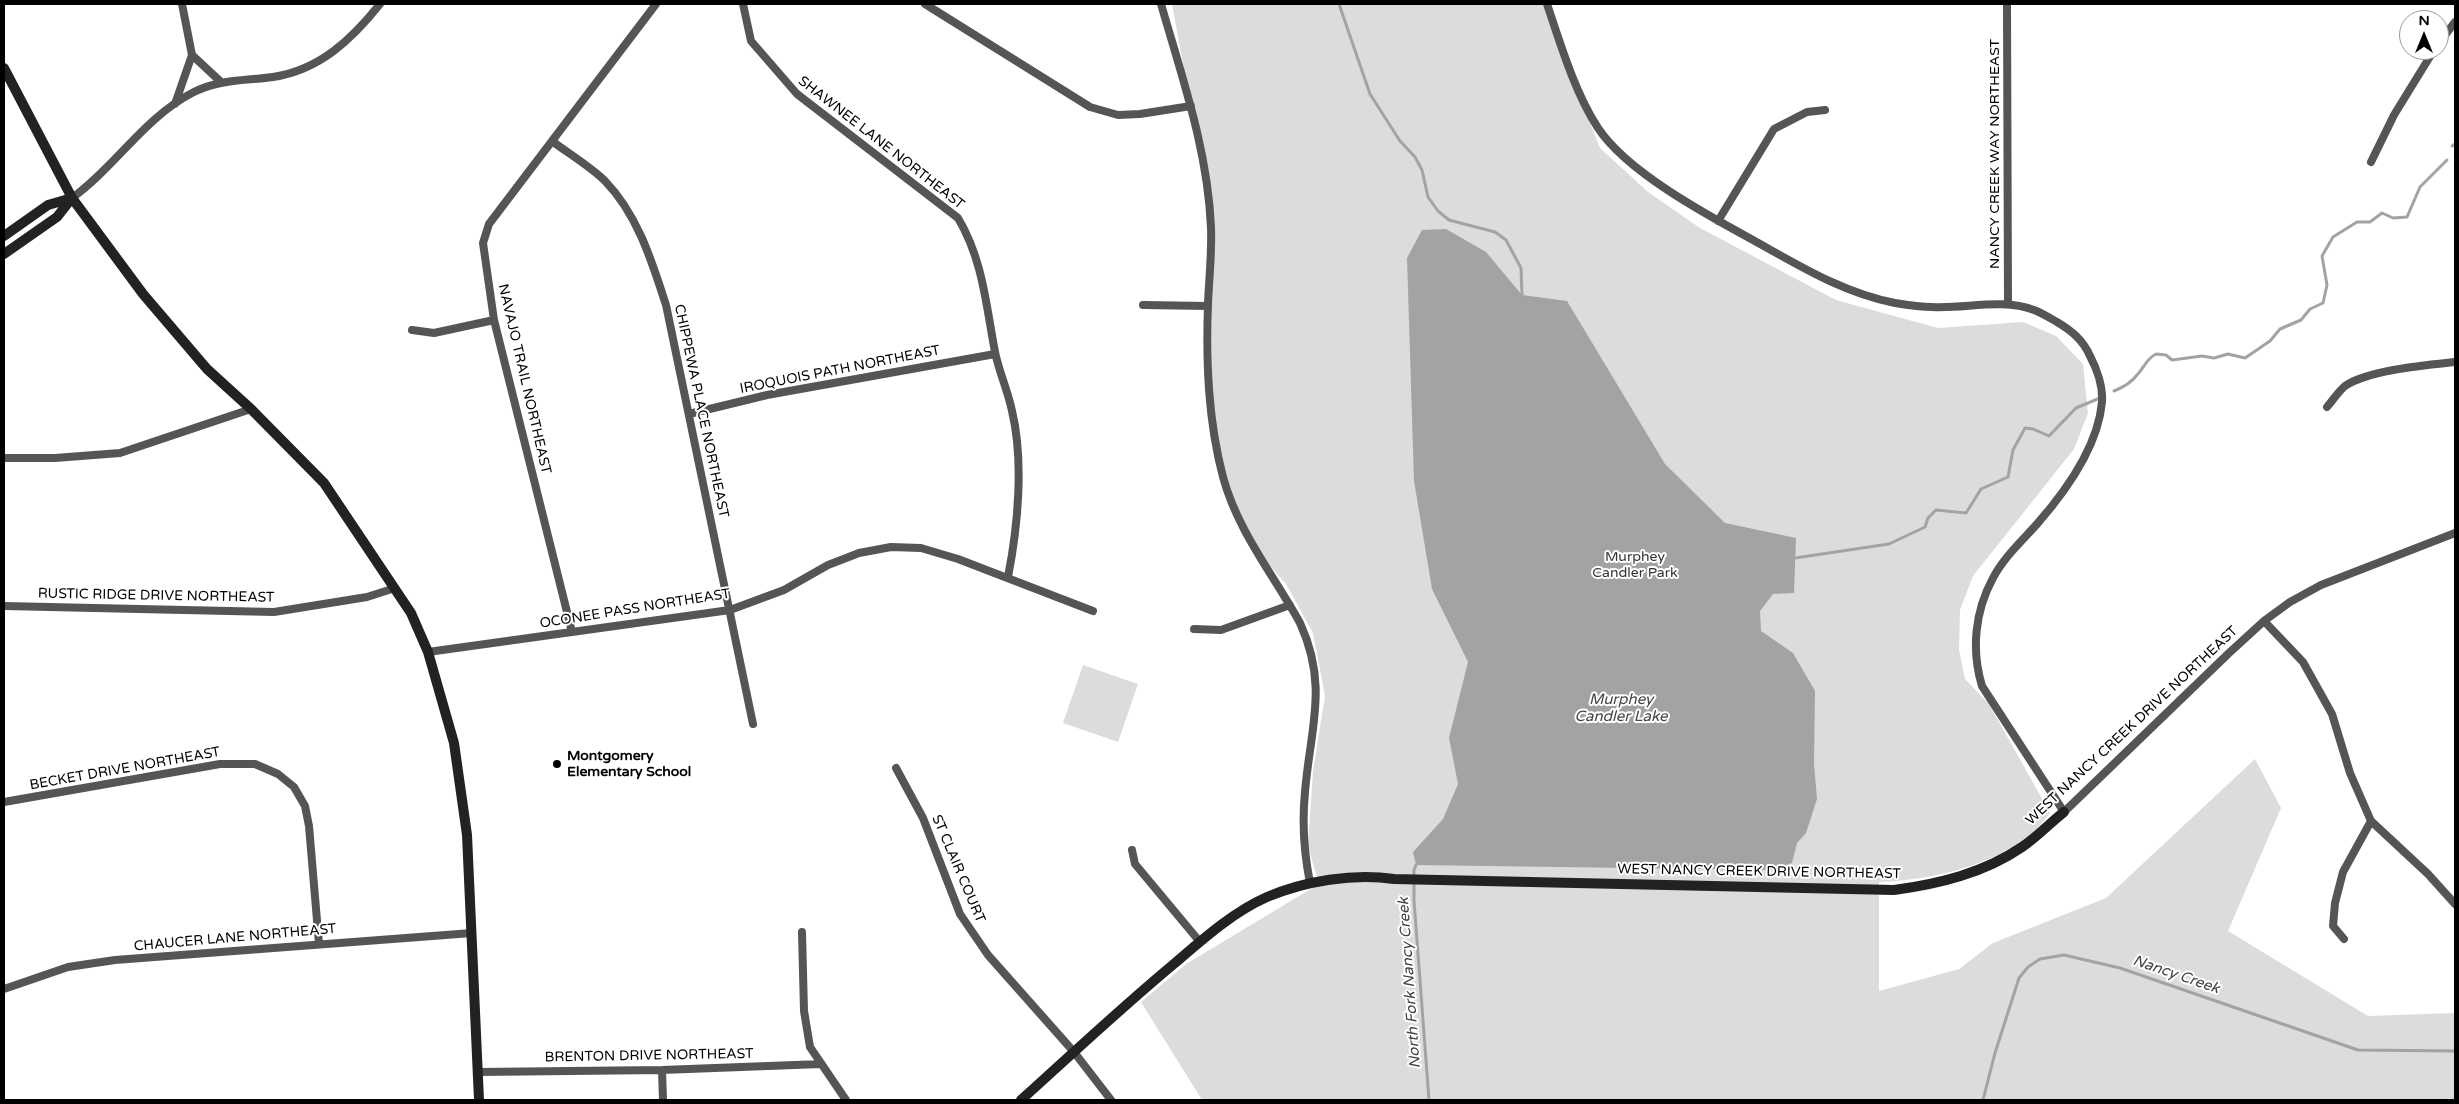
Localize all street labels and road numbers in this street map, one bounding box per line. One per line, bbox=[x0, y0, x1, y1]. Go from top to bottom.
street label: NANCY CREEK WAY NORTHEAST bbox=[1987, 39, 2003, 269]
street label: SHAWNEE LANE NORTHEAST bbox=[795, 73, 967, 213]
street label: NAVAJO TRAIL NORTHEAST bbox=[494, 282, 554, 476]
street label: CHIPPEWA PLACE NORTHEAST bbox=[670, 303, 732, 519]
street label: IROQUOIS PATH NORTHEAST bbox=[738, 342, 942, 398]
street label: RUSTIC RIDGE DRIVE NORTHEAST bbox=[38, 586, 274, 606]
street label: OCONEE PASS NORTHEAST bbox=[539, 586, 731, 632]
street label: WEST NANCY CREEK DRIVE NORTHEAST bbox=[2023, 623, 2241, 829]
street label: BECKET DRIVE NORTHEAST bbox=[28, 744, 222, 794]
street label: ST CLAIR COURT bbox=[928, 812, 988, 926]
street label: WEST NANCY CREEK DRIVE NORTHEAST bbox=[1617, 861, 1901, 883]
street label: CHAUCER LANE NORTHEAST bbox=[133, 921, 337, 955]
street label: BRENTON DRIVE NORTHEAST bbox=[545, 1046, 753, 1066]

